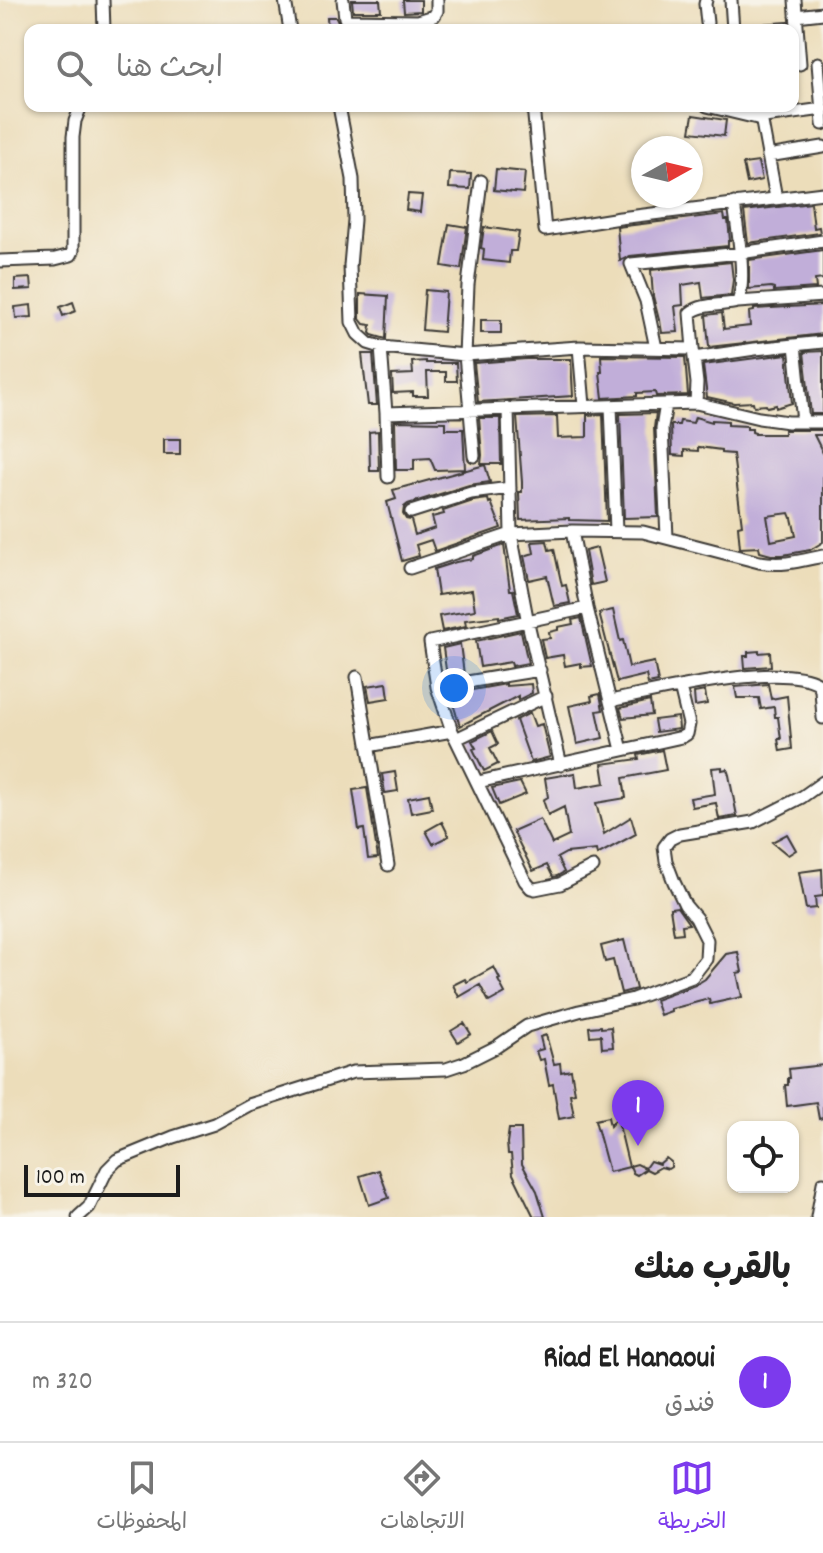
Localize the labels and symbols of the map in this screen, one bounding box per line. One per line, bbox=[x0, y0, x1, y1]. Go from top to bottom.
north arrow bbox=[631, 136, 703, 208]
your location bbox=[434, 668, 474, 708]
pin: 1 bbox=[612, 1080, 664, 1146]
scale bar bbox=[24, 1161, 180, 1197]

